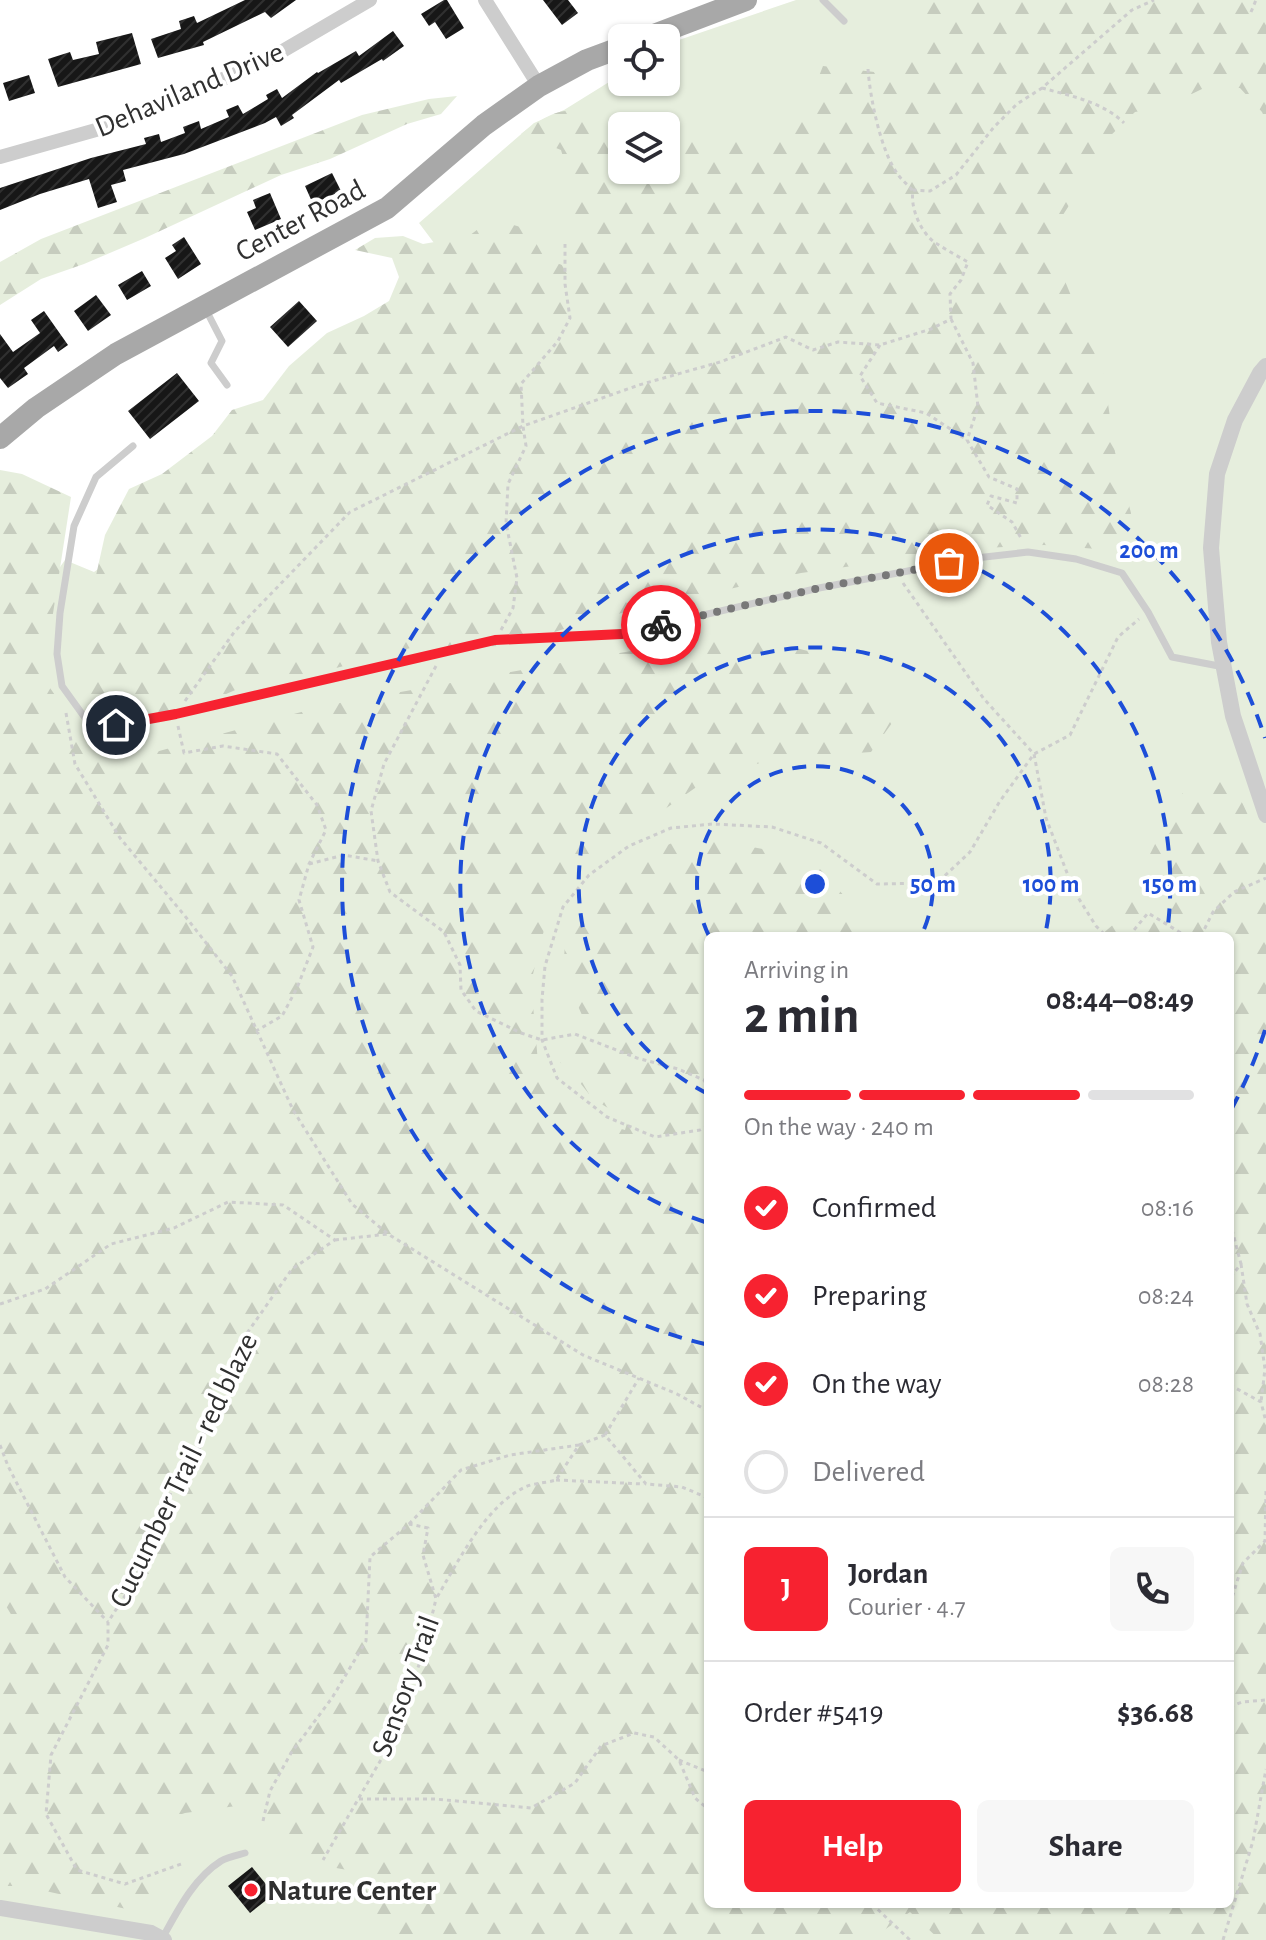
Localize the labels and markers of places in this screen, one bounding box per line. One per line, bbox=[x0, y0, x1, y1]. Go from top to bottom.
pin bbox=[915, 529, 983, 597]
pin bbox=[82, 691, 150, 759]
centre of rings bbox=[801, 870, 829, 898]
place label: Nature Center bbox=[267, 1876, 437, 1906]
marker: Nature Center bbox=[242, 1881, 260, 1899]

